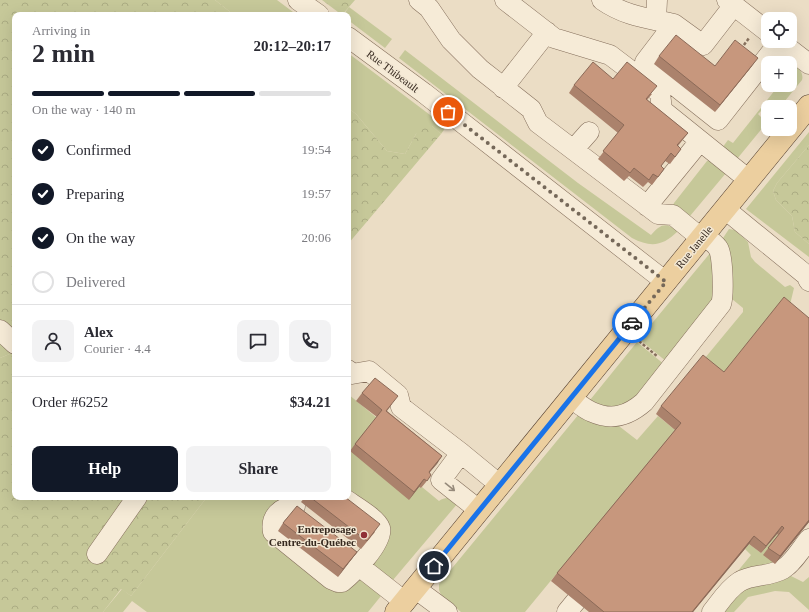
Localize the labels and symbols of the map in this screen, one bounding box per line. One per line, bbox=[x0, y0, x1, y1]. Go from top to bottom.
street label: Rue Thibeault bbox=[364, 47, 422, 95]
pin bbox=[431, 95, 465, 129]
street label: Rue Janelle bbox=[673, 223, 715, 271]
courier bbox=[612, 303, 652, 343]
one-way arrow bbox=[444, 482, 455, 491]
place label: Entreposage Centre-du-Québec bbox=[269, 523, 356, 548]
marker: Entreposage Centre-du-Québec bbox=[359, 530, 369, 540]
pin bbox=[417, 549, 451, 583]

